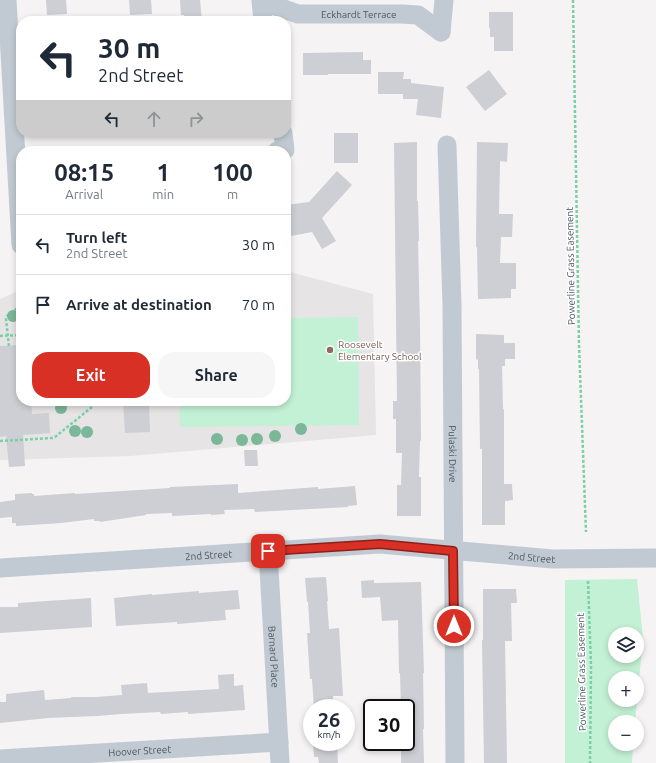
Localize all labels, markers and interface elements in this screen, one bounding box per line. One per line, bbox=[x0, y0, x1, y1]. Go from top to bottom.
street label: Eckhardt Terrace bbox=[321, 9, 396, 20]
icon: left bbox=[32, 32, 84, 84]
text: 30 m bbox=[98, 32, 160, 63]
text: 2nd Street bbox=[98, 65, 183, 85]
icon: left bbox=[101, 108, 123, 130]
icon: ahead bbox=[143, 108, 165, 130]
icon: right bbox=[185, 108, 207, 130]
text: 08:15 bbox=[54, 159, 114, 186]
text: 1 bbox=[156, 159, 170, 186]
text: 100 bbox=[212, 159, 253, 186]
text: Arrival bbox=[65, 187, 103, 201]
text: min bbox=[152, 187, 174, 201]
text: m bbox=[227, 187, 238, 201]
street label: Powerline Grass Easement bbox=[564, 207, 577, 325]
text: Turn left bbox=[66, 229, 127, 246]
icon: left bbox=[32, 234, 54, 256]
text: 30 m bbox=[242, 236, 275, 253]
text: 2nd Street bbox=[66, 246, 128, 260]
icon: arrive bbox=[32, 294, 54, 316]
text: Arrive at destination bbox=[66, 296, 212, 313]
text: 70 m bbox=[242, 296, 275, 313]
place label: Roosevelt Elementary School bbox=[338, 339, 422, 362]
marker: Roosevelt Elementary School bbox=[325, 345, 335, 355]
button: Exit bbox=[32, 352, 150, 398]
button: Share bbox=[158, 352, 275, 398]
street label: Pulaski Drive bbox=[447, 425, 458, 483]
pin bbox=[251, 534, 285, 568]
icon: arrive bbox=[257, 540, 279, 562]
street label: 2nd Street bbox=[185, 548, 233, 562]
street label: 2nd Street bbox=[508, 550, 555, 565]
position arrow bbox=[433, 605, 475, 647]
street label: Powerline Grass Easement bbox=[575, 613, 588, 731]
street label: Barnard Place bbox=[266, 626, 281, 688]
map controls bbox=[608, 627, 644, 751]
button: layers bbox=[608, 627, 644, 663]
button: + bbox=[608, 671, 644, 707]
speed limit sign: 30 bbox=[363, 699, 415, 751]
text: 26 bbox=[318, 708, 340, 731]
button: − bbox=[608, 715, 644, 751]
text: km/h bbox=[317, 729, 341, 740]
street label: Hoover Street bbox=[108, 744, 172, 758]

